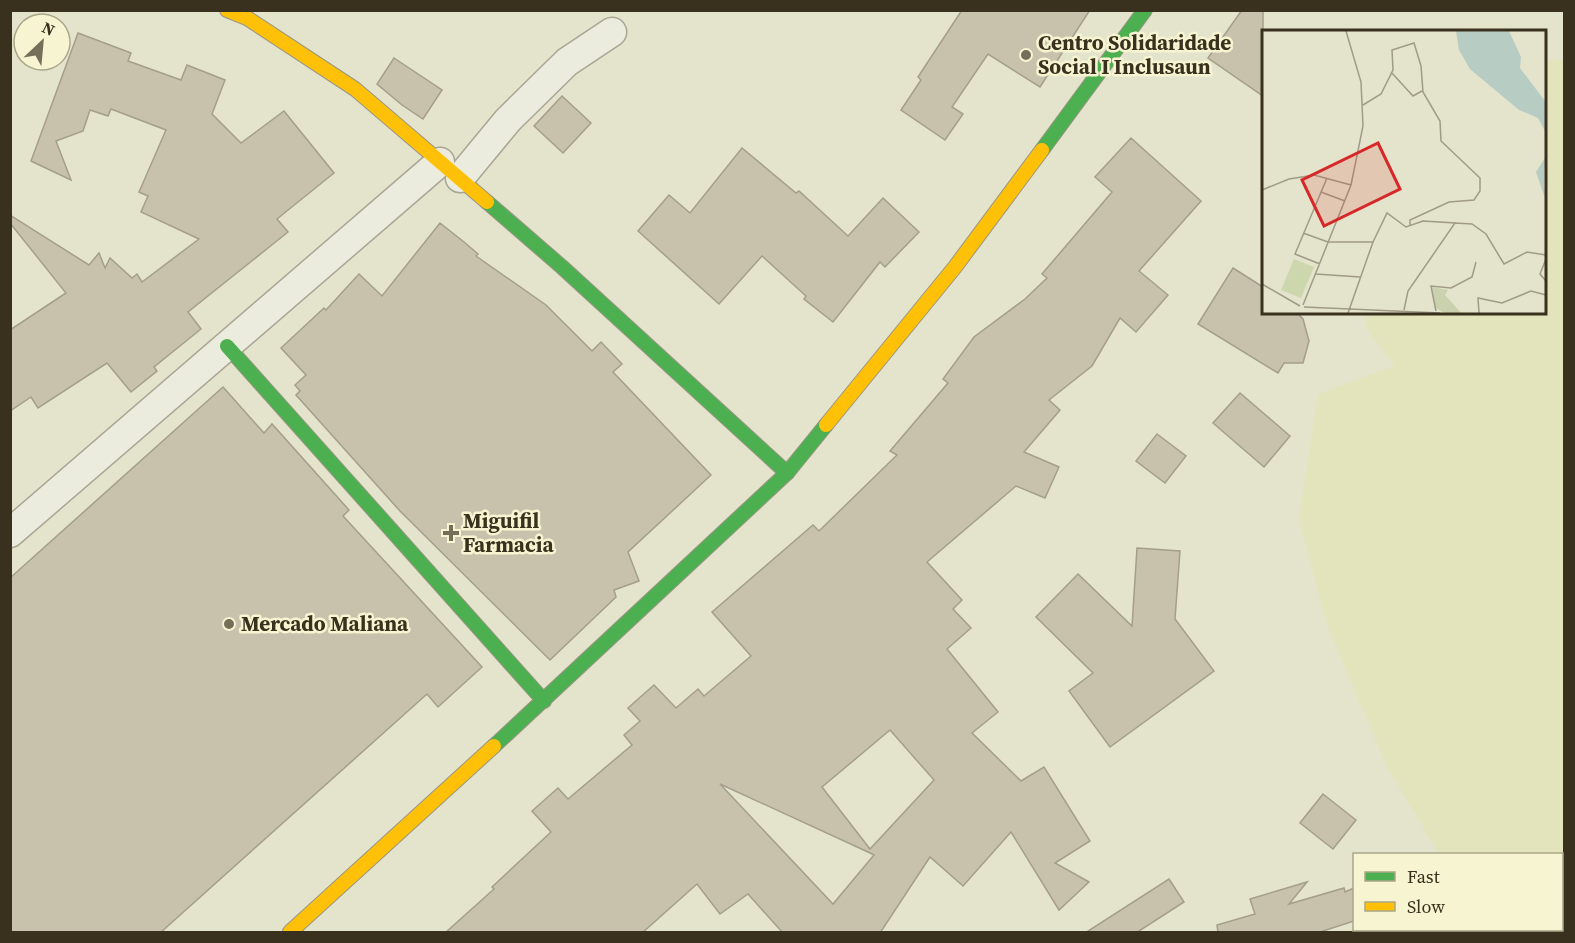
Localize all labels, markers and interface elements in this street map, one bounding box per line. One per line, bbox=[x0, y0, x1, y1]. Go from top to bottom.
north arrow bbox=[12, 12, 72, 72]
text: N bbox=[39, 16, 59, 41]
place label: Centro Solidaridade Social I Inclusaun bbox=[1038, 28, 1231, 81]
inset map bbox=[1262, 30, 1545, 314]
marker: Centro Solidaridade Social I Inclusaun bbox=[1019, 48, 1033, 62]
place label: Miguifil Farmacia bbox=[463, 506, 554, 559]
marker: Miguifil Farmacia bbox=[444, 526, 458, 540]
place label: Mercado Maliana bbox=[241, 609, 409, 638]
marker: Mercado Maliana bbox=[222, 617, 236, 631]
legend bbox=[1353, 853, 1563, 931]
text: Fast bbox=[1407, 864, 1440, 889]
text: Slow bbox=[1407, 894, 1445, 919]

